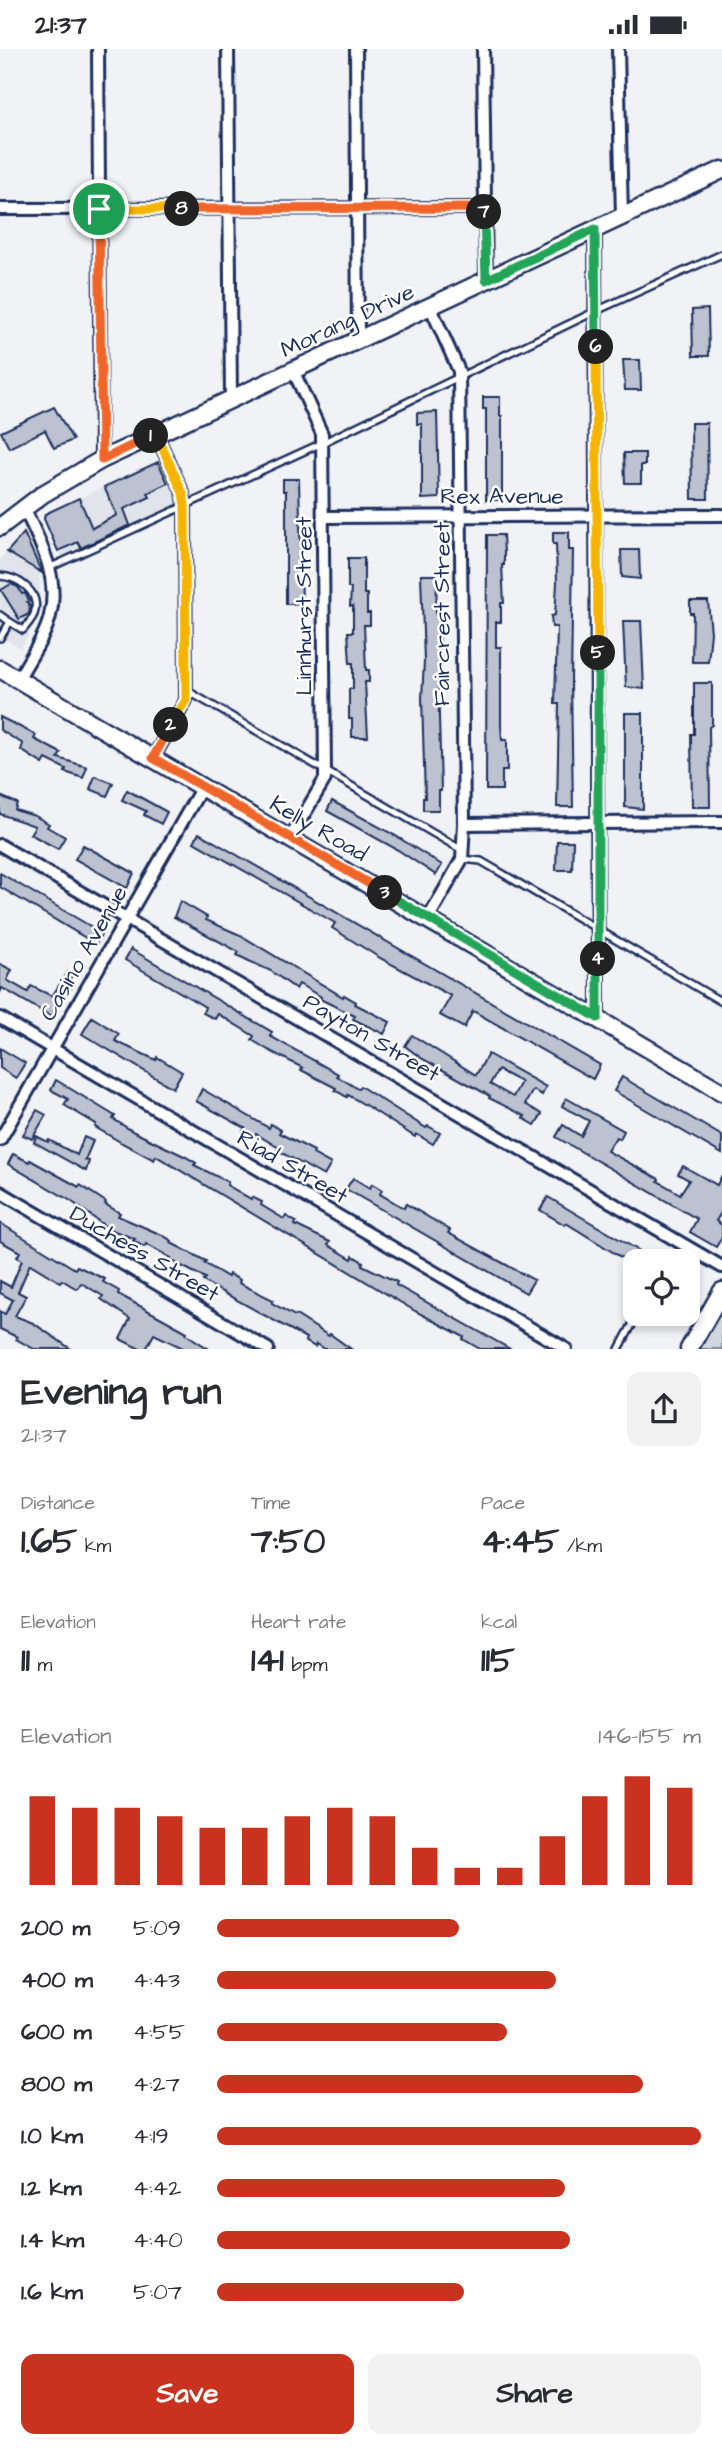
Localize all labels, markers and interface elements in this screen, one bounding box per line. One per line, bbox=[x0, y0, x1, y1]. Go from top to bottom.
text: 21:37 bbox=[35, 7, 87, 43]
pin bbox=[69, 179, 129, 239]
icon: arrive bbox=[80, 190, 118, 228]
pin: 8 bbox=[164, 191, 200, 227]
text: 8 bbox=[175, 195, 188, 222]
pin: 7 bbox=[466, 195, 502, 229]
text: 7 bbox=[478, 198, 489, 225]
street label: Morang Drive bbox=[275, 276, 420, 367]
pin: 6 bbox=[578, 329, 614, 365]
text: 6 bbox=[590, 333, 601, 360]
pin: 1 bbox=[134, 419, 168, 453]
text: 1 bbox=[149, 422, 152, 449]
street label: Rex Avenue bbox=[440, 480, 564, 512]
street label: Linnhurst Street bbox=[288, 516, 320, 696]
street label: Faircrest Street bbox=[426, 521, 458, 706]
pin: 5 bbox=[580, 635, 616, 671]
text: 5 bbox=[591, 639, 604, 666]
pin: 2 bbox=[154, 707, 188, 743]
text: 2 bbox=[165, 711, 176, 738]
street label: Kelly Road bbox=[263, 788, 374, 871]
pin: 3 bbox=[368, 875, 402, 911]
text: 3 bbox=[380, 879, 389, 906]
street label: Casino Avenue bbox=[32, 880, 136, 1027]
pin: 4 bbox=[580, 941, 616, 977]
text: 4 bbox=[591, 945, 604, 972]
street label: Payton Street bbox=[297, 986, 446, 1091]
street label: Riad Street bbox=[231, 1122, 355, 1212]
street label: Duchess Street bbox=[64, 1198, 226, 1310]
map controls bbox=[623, 1249, 700, 1326]
button: locate bbox=[623, 1249, 700, 1326]
text: Evening run bbox=[21, 1367, 222, 1419]
button: share bbox=[627, 1372, 701, 1446]
text: 21:37 bbox=[21, 1419, 67, 1451]
text: Distance bbox=[21, 1490, 95, 1517]
text: Time bbox=[251, 1490, 291, 1517]
text: Pace bbox=[481, 1490, 525, 1517]
text: 1.65 bbox=[21, 1517, 77, 1566]
text: 7:50 bbox=[251, 1517, 325, 1566]
text: 4:45 bbox=[481, 1517, 559, 1566]
text: km bbox=[77, 1533, 111, 1560]
text: /km bbox=[559, 1533, 602, 1560]
text: Elevation bbox=[21, 1609, 96, 1636]
text: Heart rate bbox=[251, 1609, 346, 1636]
text: kcal bbox=[481, 1609, 517, 1636]
text: 11 bbox=[21, 1636, 30, 1685]
text: 141 bbox=[251, 1636, 284, 1685]
text: 115 bbox=[481, 1636, 515, 1685]
text: m bbox=[30, 1652, 52, 1679]
text: bpm bbox=[284, 1652, 327, 1679]
text: Elevation bbox=[21, 1720, 112, 1752]
text: 146–155 m bbox=[598, 1720, 701, 1752]
text: 200 m bbox=[21, 1912, 90, 1944]
text: 5:09 bbox=[133, 1912, 181, 1944]
text: 400 m bbox=[21, 1964, 93, 1996]
text: 4:43 bbox=[133, 1964, 180, 1996]
text: 600 m bbox=[21, 2016, 92, 2048]
text: 4:55 bbox=[133, 2016, 185, 2048]
text: 800 m bbox=[21, 2068, 92, 2100]
text: 4:27 bbox=[133, 2068, 180, 2100]
text: 1.0 km bbox=[21, 2120, 83, 2152]
text: 4:19 bbox=[133, 2120, 169, 2152]
text: 1.2 km bbox=[21, 2172, 82, 2204]
text: 4:42 bbox=[133, 2172, 181, 2204]
text: 1.4 km bbox=[21, 2224, 84, 2256]
text: 4:40 bbox=[133, 2224, 183, 2256]
text: 1.6 km bbox=[21, 2276, 83, 2308]
text: 5:07 bbox=[133, 2276, 182, 2308]
button: Save bbox=[21, 2354, 354, 2434]
button: Share bbox=[368, 2354, 701, 2434]

